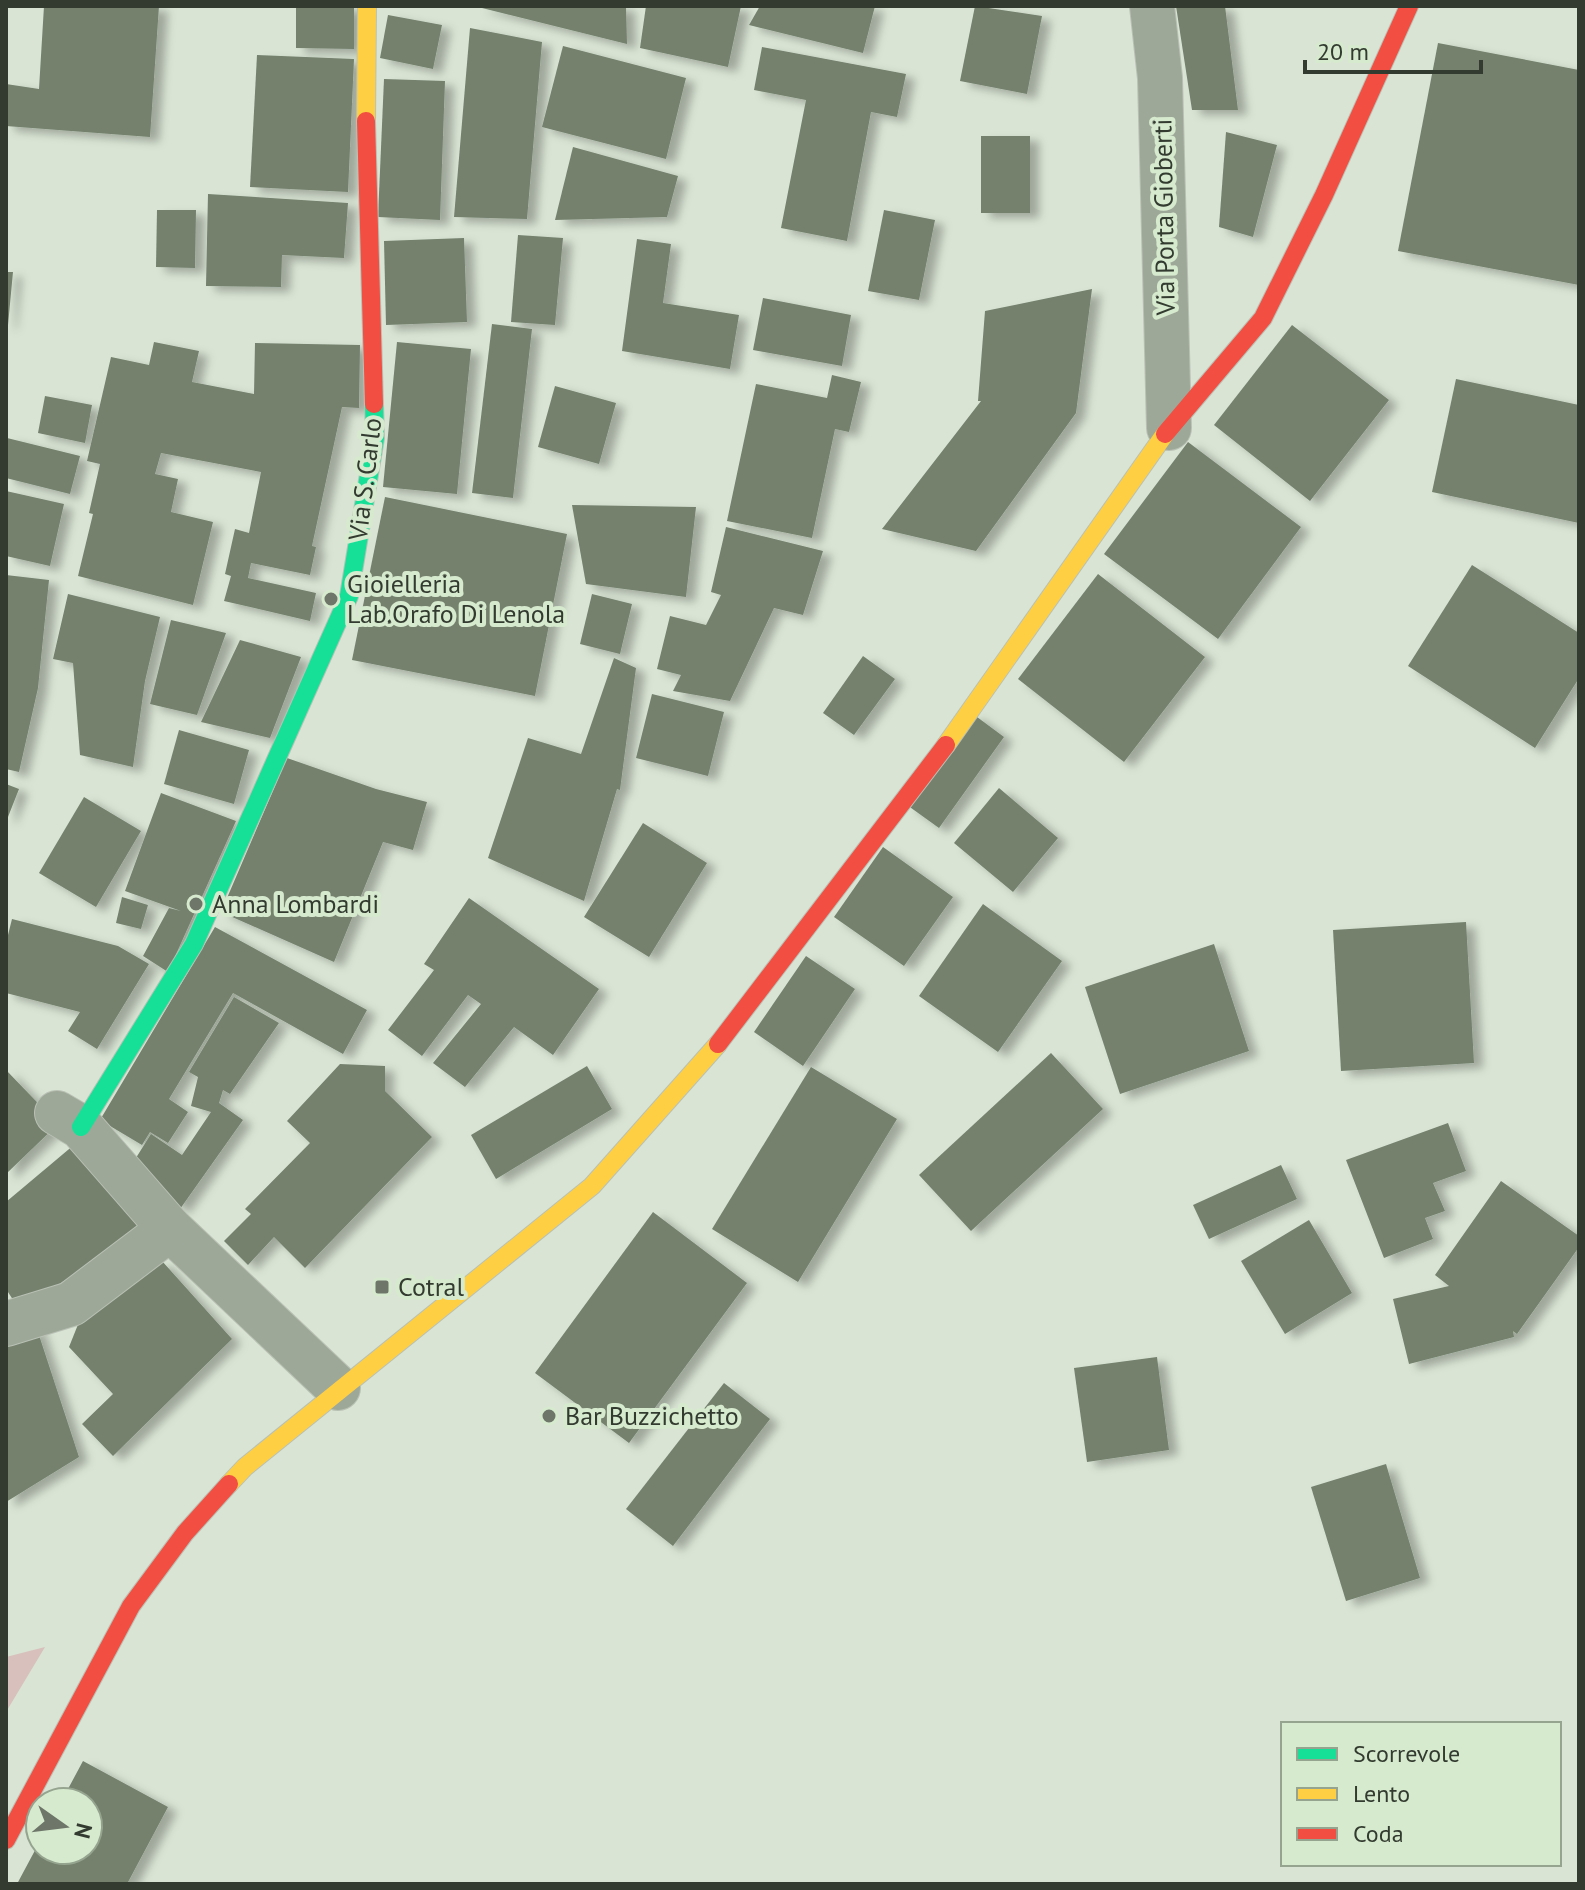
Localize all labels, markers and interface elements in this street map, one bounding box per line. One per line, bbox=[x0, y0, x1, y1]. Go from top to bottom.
scale bar bbox=[1305, 24, 1481, 74]
text: 20 m bbox=[1317, 36, 1369, 67]
street label: Via Porta Gioberti bbox=[1145, 118, 1182, 317]
street label: Via S. Carlo bbox=[340, 416, 388, 543]
place label: Gioielleria Lab.Orafo Di Lenola bbox=[347, 567, 565, 630]
marker: Gioielleria Lab.Orafo Di Lenola bbox=[322, 590, 340, 608]
place label: Anna Lombardi bbox=[212, 887, 379, 920]
marker: Anna Lombardi bbox=[187, 895, 205, 913]
place label: Cotral bbox=[398, 1270, 464, 1303]
marker: Cotral bbox=[373, 1278, 391, 1296]
place label: Bar Buzzichetto bbox=[565, 1399, 739, 1432]
marker: Bar Buzzichetto bbox=[540, 1407, 558, 1425]
legend bbox=[1281, 1722, 1561, 1866]
text: Scorrevole bbox=[1353, 1738, 1460, 1769]
text: Lento bbox=[1353, 1778, 1410, 1809]
north arrow bbox=[24, 1786, 104, 1866]
text: Coda bbox=[1353, 1818, 1404, 1849]
text: N bbox=[68, 1820, 99, 1841]

